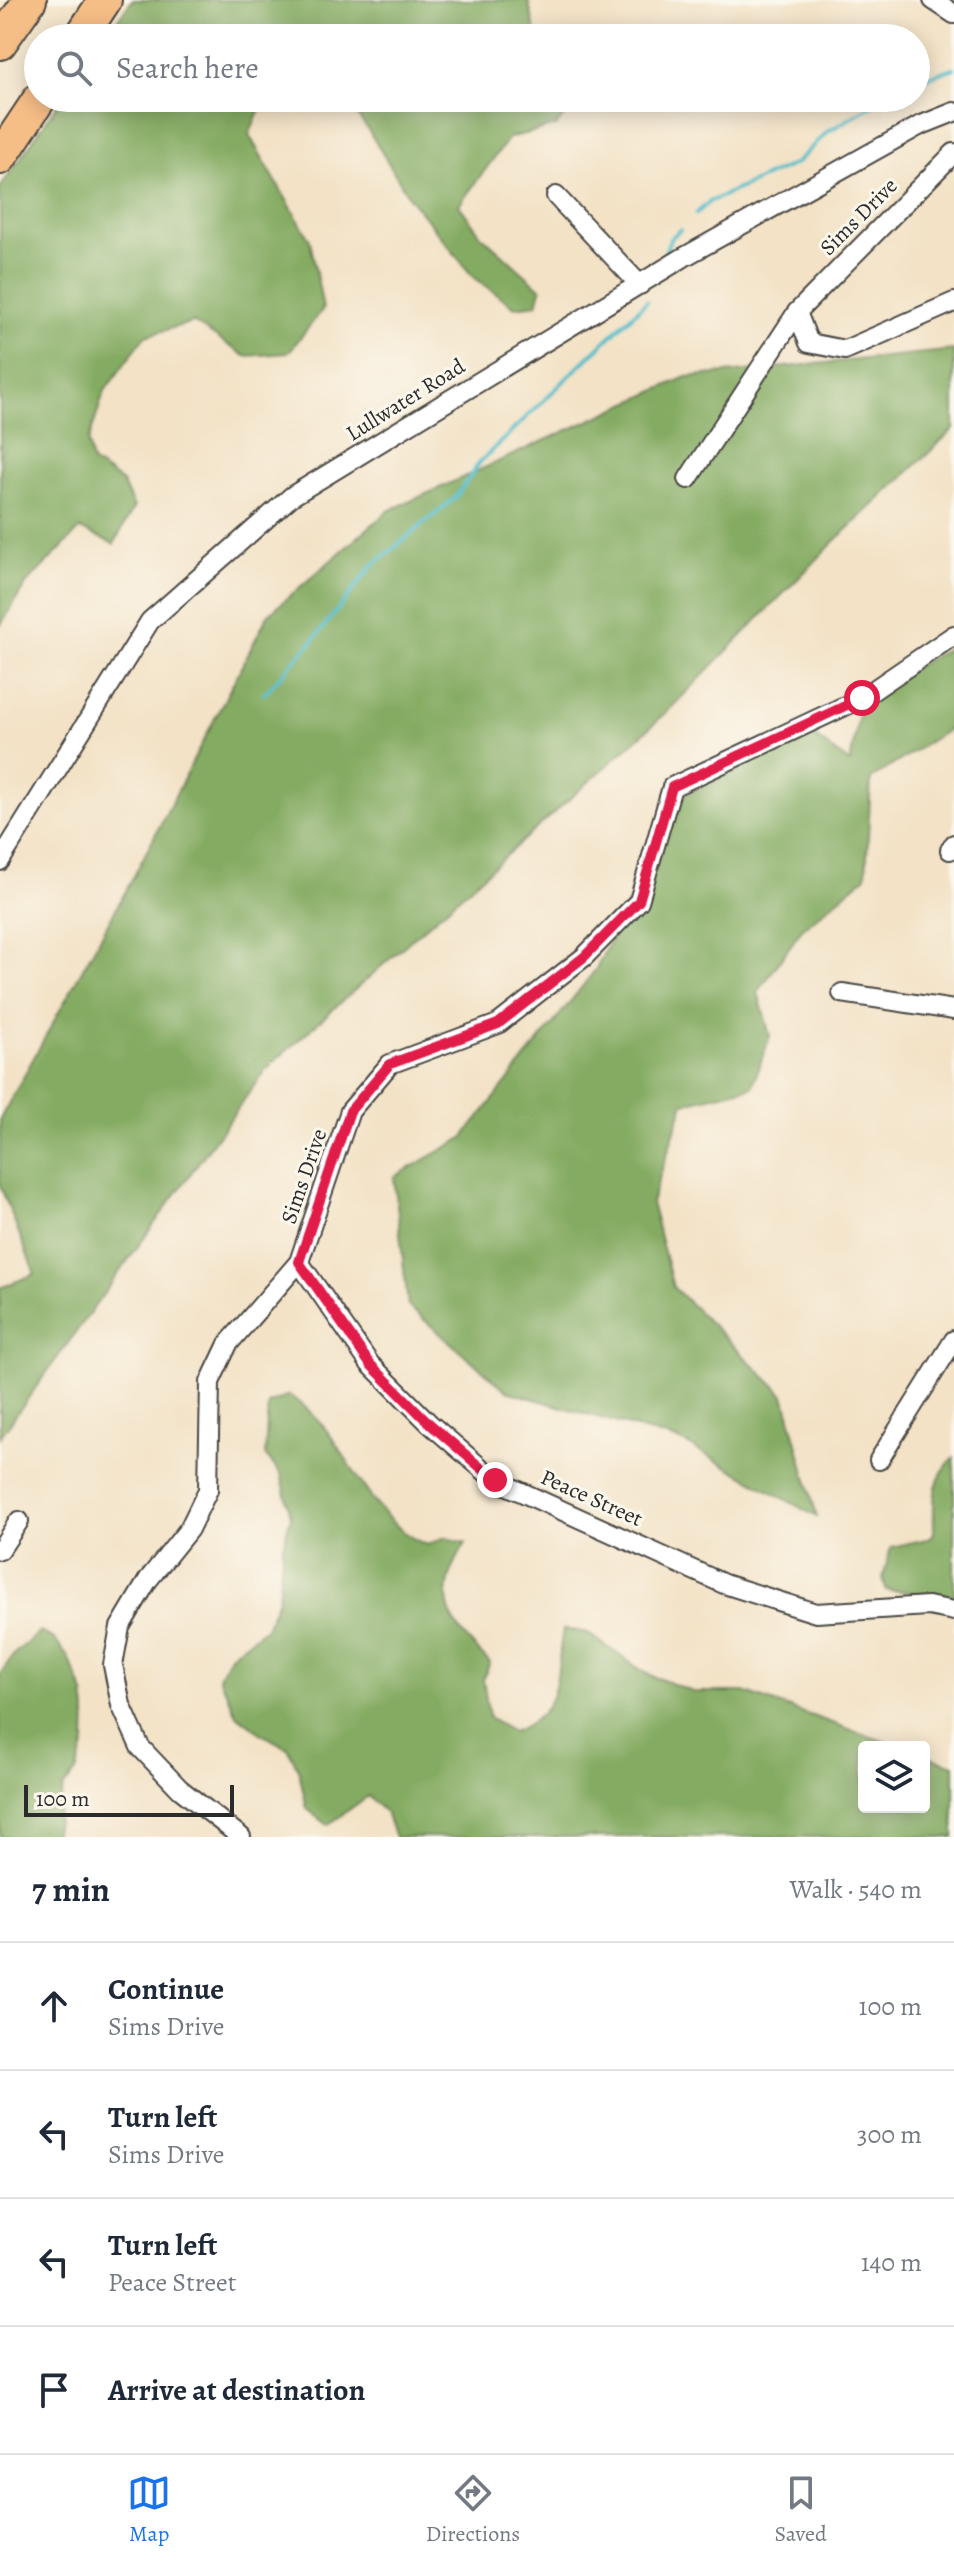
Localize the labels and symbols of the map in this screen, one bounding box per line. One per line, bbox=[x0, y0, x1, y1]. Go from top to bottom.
street label: Sims Drive bbox=[813, 171, 904, 262]
street label: Lullwater Road bbox=[340, 351, 471, 448]
route start bbox=[844, 680, 880, 716]
street label: Sims Drive bbox=[274, 1125, 334, 1228]
route end bbox=[477, 1462, 513, 1498]
street label: Peace Street bbox=[536, 1462, 647, 1534]
scale bar bbox=[24, 1781, 234, 1817]

